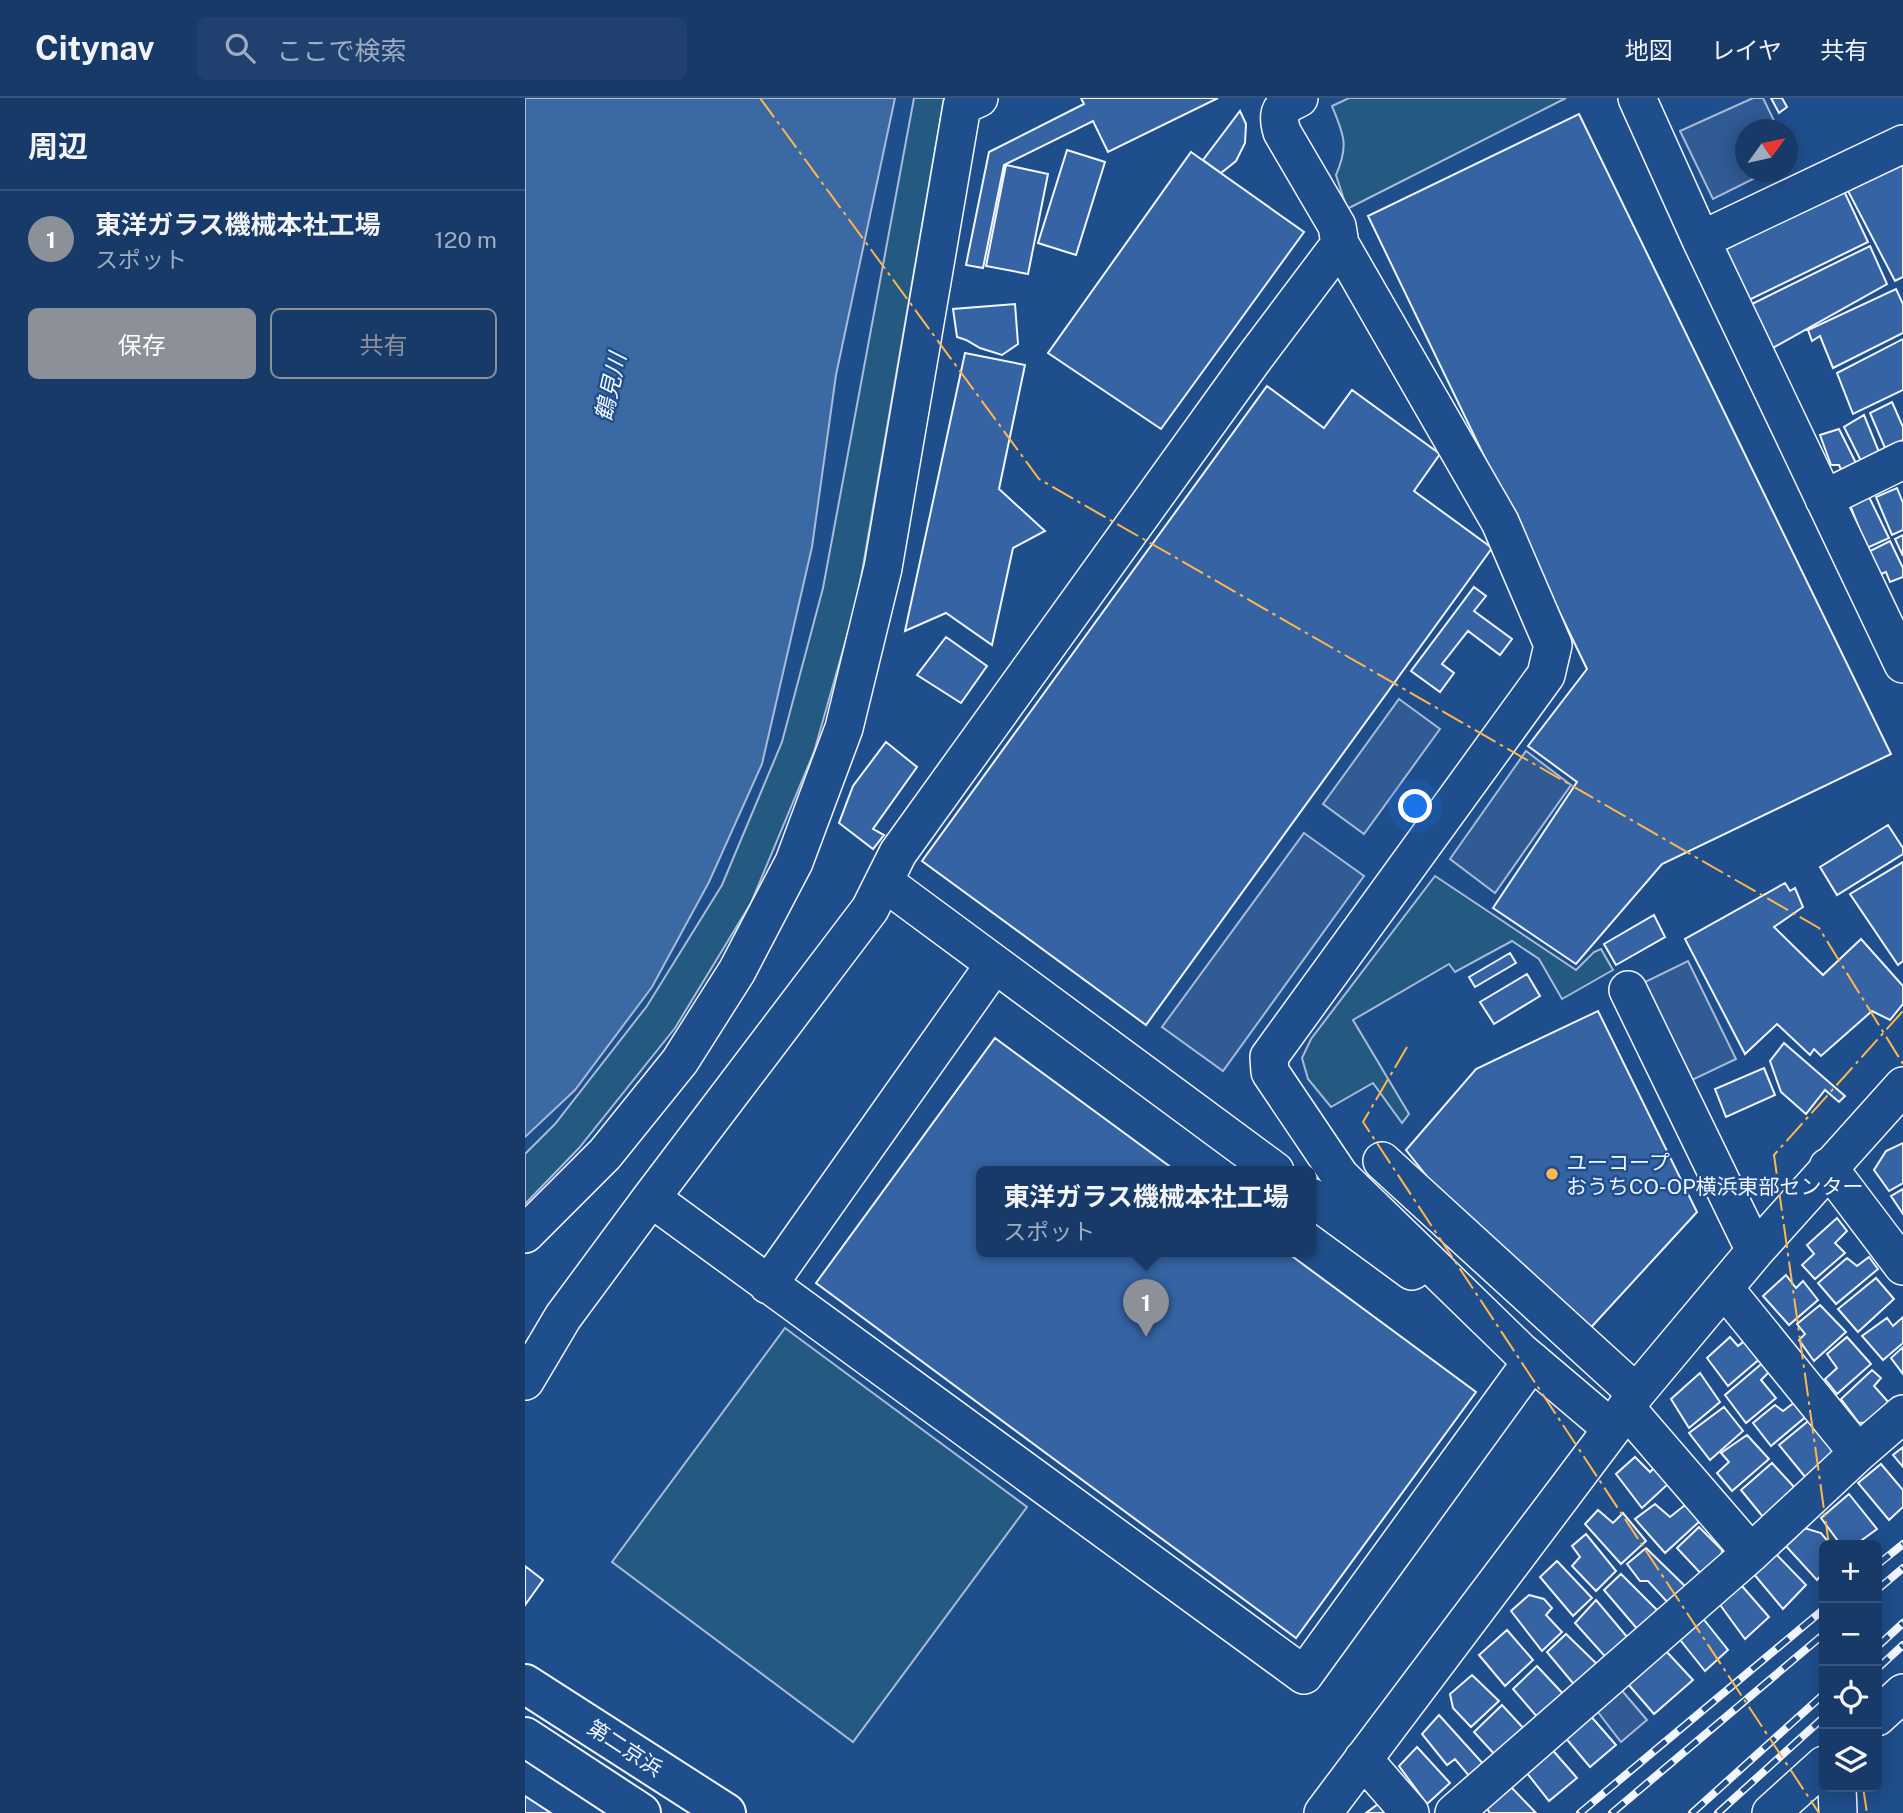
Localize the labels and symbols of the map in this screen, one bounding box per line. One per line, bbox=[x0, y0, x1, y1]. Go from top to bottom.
north arrow bbox=[1735, 119, 1798, 182]
water label: 鶴見川 bbox=[589, 347, 632, 424]
your location bbox=[1398, 789, 1432, 823]
place label: ユーコープ おうちCO-OP横浜東部センター bbox=[1566, 1150, 1864, 1199]
marker: ユーコープ おうちCO-OP横浜東部センター bbox=[1544, 1166, 1560, 1182]
pin: 1 bbox=[1123, 1279, 1169, 1337]
street label: 第二京浜 bbox=[583, 1715, 667, 1781]

